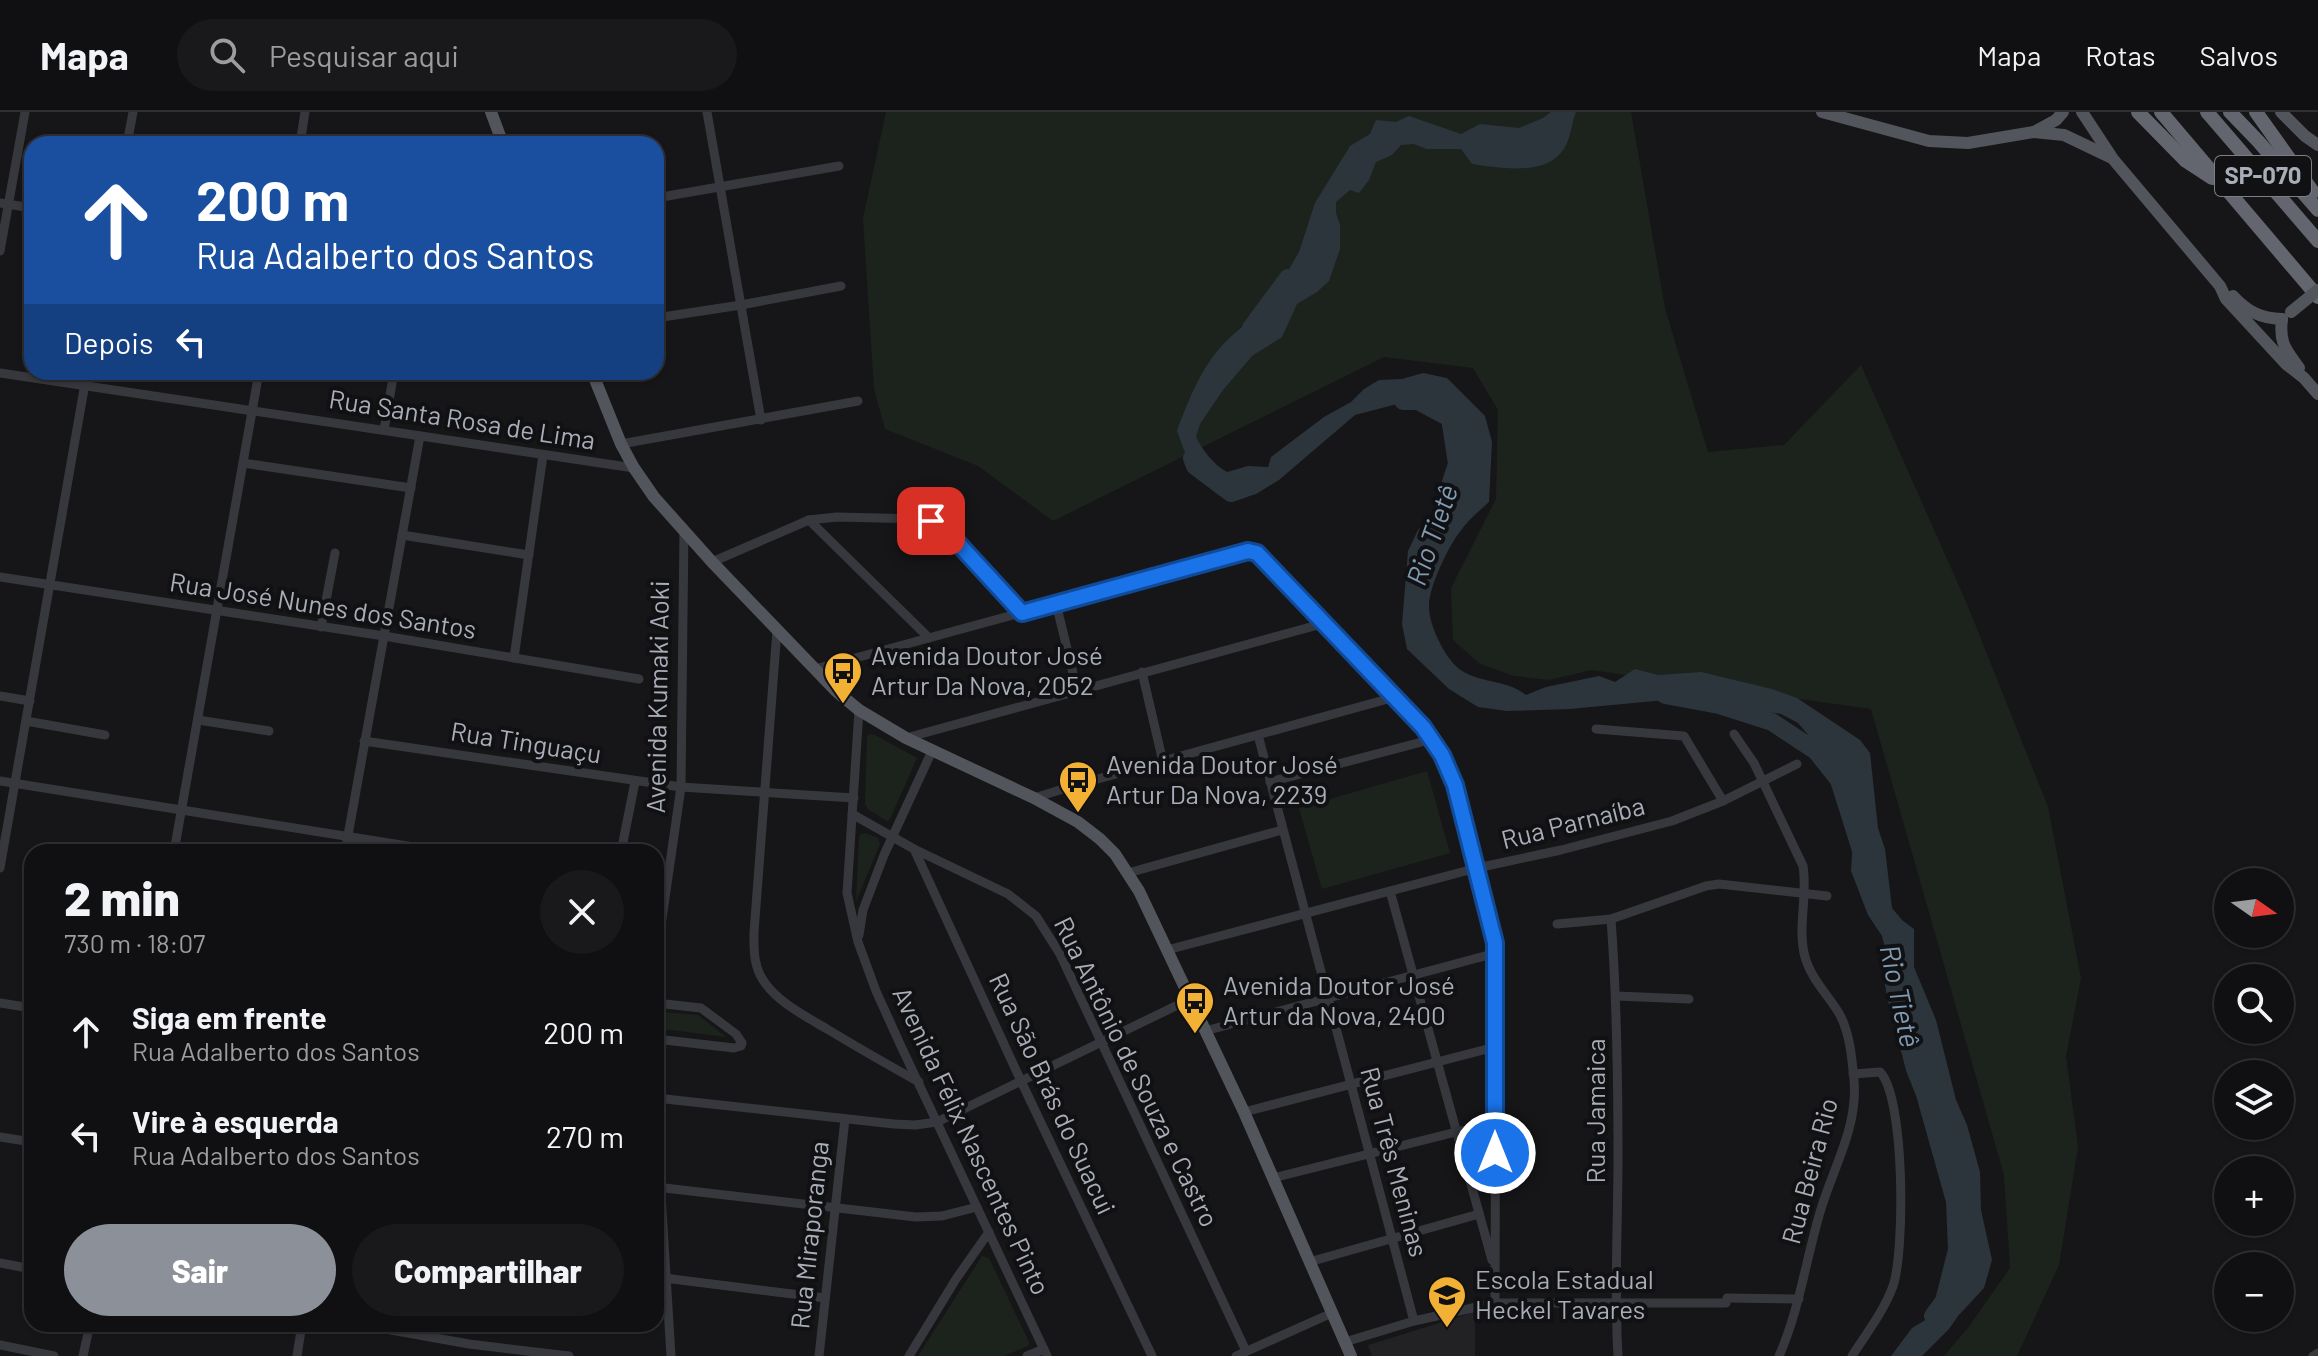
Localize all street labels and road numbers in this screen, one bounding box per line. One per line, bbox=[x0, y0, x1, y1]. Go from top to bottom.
road number: SP-070 bbox=[2215, 156, 2311, 196]
street label: Rua Santa Rosa de Lima bbox=[327, 382, 598, 455]
street label: Rua José Nunes dos Santos bbox=[168, 565, 479, 644]
street label: Avenida Kumaki Aoki bbox=[639, 580, 674, 814]
street label: Rua Tinguaçu bbox=[449, 714, 604, 769]
street label: Rua Parnaíba bbox=[1498, 789, 1648, 854]
street label: Rua Antônio de Souza e Castro bbox=[1049, 911, 1226, 1231]
street label: Rua São Brás do Suacui bbox=[984, 968, 1123, 1219]
street label: Avenida Félix Nascentes Pinto bbox=[887, 981, 1057, 1299]
street label: Rua Jamaica bbox=[1579, 1039, 1610, 1183]
street label: Rua Três Meninas bbox=[1355, 1063, 1436, 1260]
street label: Rua Beira Rio bbox=[1774, 1094, 1843, 1247]
street label: Rua Miraporanga bbox=[783, 1139, 834, 1330]

